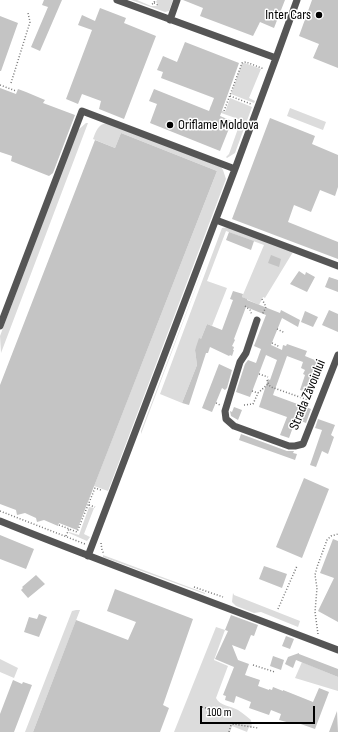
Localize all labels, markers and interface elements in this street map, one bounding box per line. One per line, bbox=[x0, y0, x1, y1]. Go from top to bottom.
place label: Inter Cars bbox=[265, 7, 311, 23]
marker: Inter Cars bbox=[314, 10, 324, 20]
place label: Oriflame Moldova bbox=[178, 117, 259, 133]
marker: Oriflame Moldova bbox=[165, 120, 175, 130]
street label: Strada Zăvoiului bbox=[286, 357, 330, 433]
scale bar bbox=[202, 698, 317, 724]
text: 100 m bbox=[207, 705, 232, 720]

